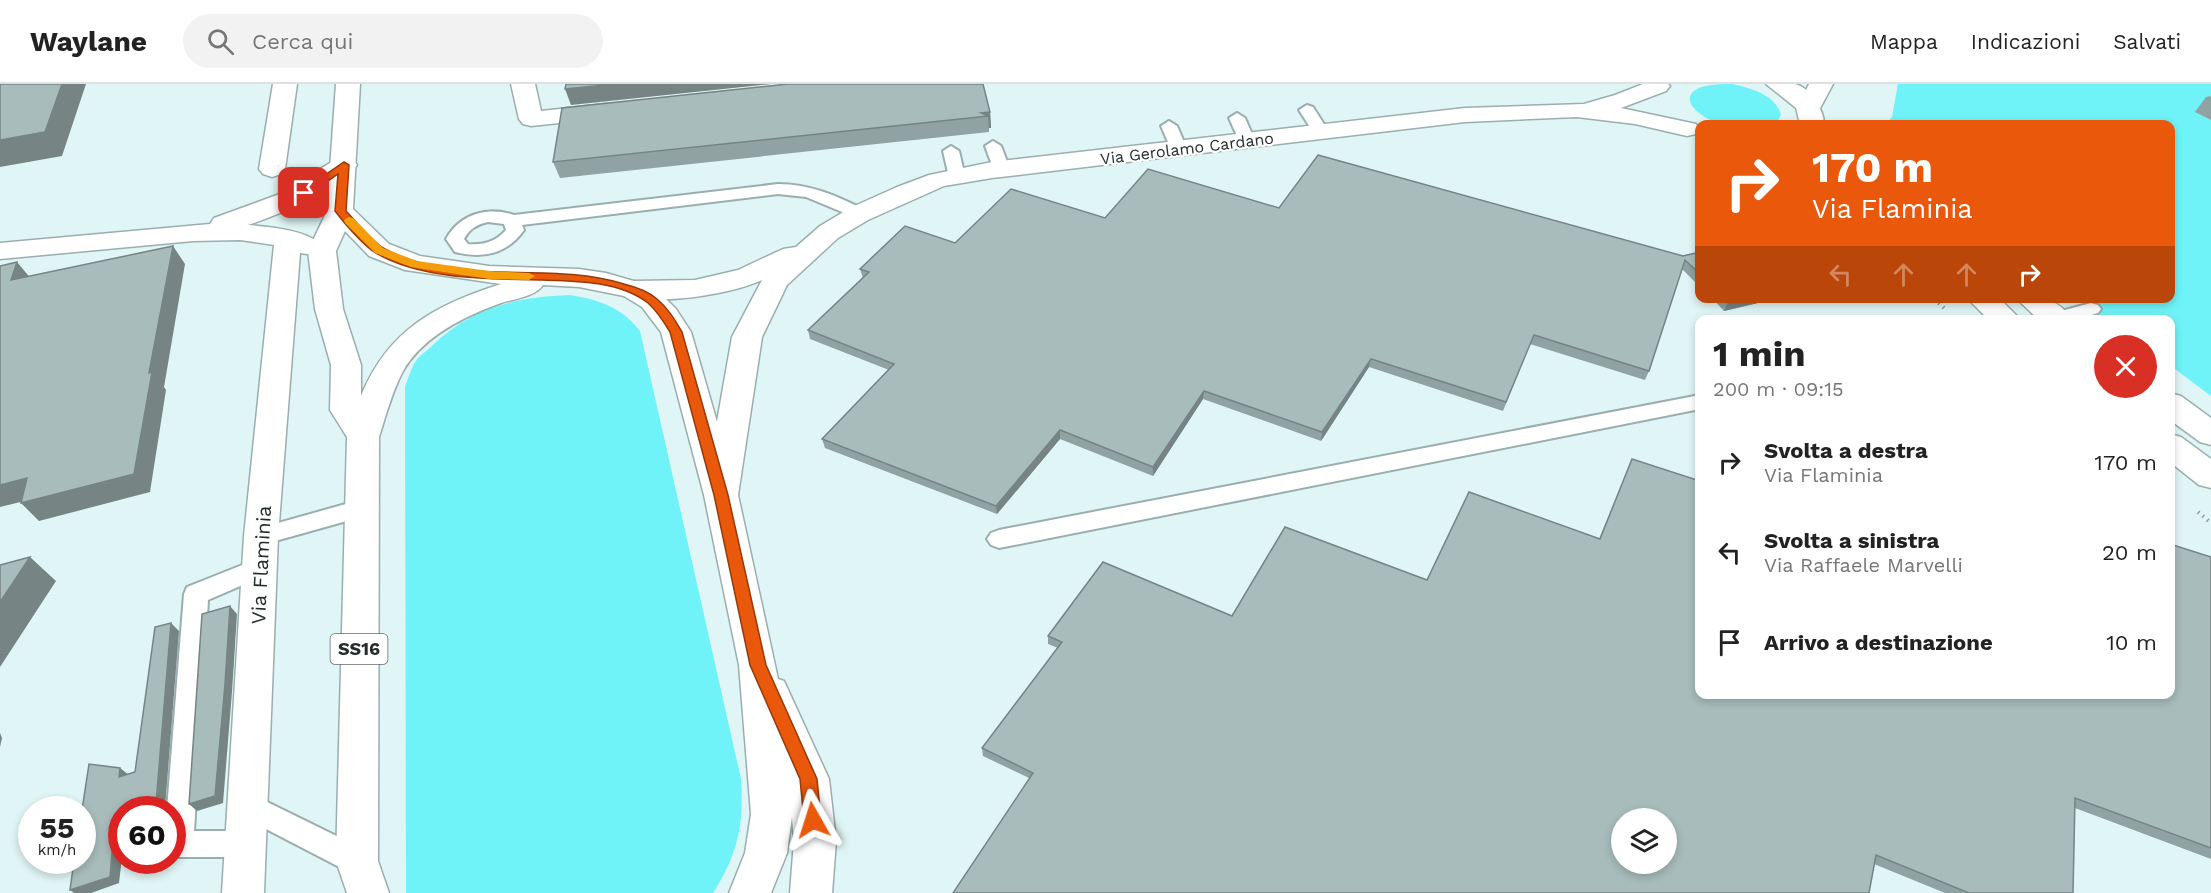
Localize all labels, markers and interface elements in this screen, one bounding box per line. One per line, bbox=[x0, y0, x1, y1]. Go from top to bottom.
search box bbox=[183, 14, 603, 68]
text: Waylane bbox=[30, 25, 147, 58]
icon: search bbox=[204, 25, 237, 58]
text: Cerca qui bbox=[252, 29, 353, 54]
text: Mappa bbox=[1870, 29, 1938, 54]
text: Indicazioni bbox=[1971, 29, 2080, 54]
text: Salvati bbox=[2113, 29, 2181, 54]
street label: Via Gerolamo Cardano bbox=[1099, 128, 1275, 169]
text: 170 m bbox=[1812, 143, 1933, 192]
icon: right bbox=[1713, 144, 1791, 222]
pin bbox=[278, 167, 329, 218]
icon: arrive bbox=[287, 176, 320, 209]
text: Via Flaminia bbox=[1812, 193, 1973, 225]
icon: left bbox=[1824, 258, 1857, 291]
icon: ahead bbox=[1887, 258, 1920, 291]
icon: ahead bbox=[1950, 258, 1983, 291]
icon: right bbox=[2013, 258, 2046, 291]
text: 1 min bbox=[1713, 333, 1805, 375]
button: close bbox=[2094, 335, 2157, 398]
text: 200 m · 09:15 bbox=[1713, 377, 1844, 401]
text: Svolta a destra bbox=[1764, 438, 1928, 463]
icon: right bbox=[1713, 446, 1746, 479]
text: 170 m bbox=[2094, 450, 2157, 475]
text: Via Flaminia bbox=[1764, 463, 1883, 487]
street label: Via Flaminia bbox=[246, 505, 276, 625]
text: Svolta a sinistra bbox=[1764, 528, 1939, 553]
icon: left bbox=[1713, 536, 1746, 569]
text: 20 m bbox=[2102, 540, 2157, 565]
text: Via Raffaele Marvelli bbox=[1764, 553, 1963, 577]
icon: arrive bbox=[1713, 626, 1746, 659]
text: Arrivo a destinazione bbox=[1764, 630, 1993, 655]
text: 10 m bbox=[2106, 630, 2157, 655]
road number: SS16 bbox=[330, 634, 388, 664]
position arrow bbox=[781, 788, 845, 852]
speed limit sign: 60 bbox=[108, 796, 186, 874]
map controls bbox=[1611, 808, 1677, 874]
button: layers bbox=[1611, 808, 1677, 874]
text: 55 bbox=[40, 810, 74, 845]
text: km/h bbox=[38, 841, 76, 859]

